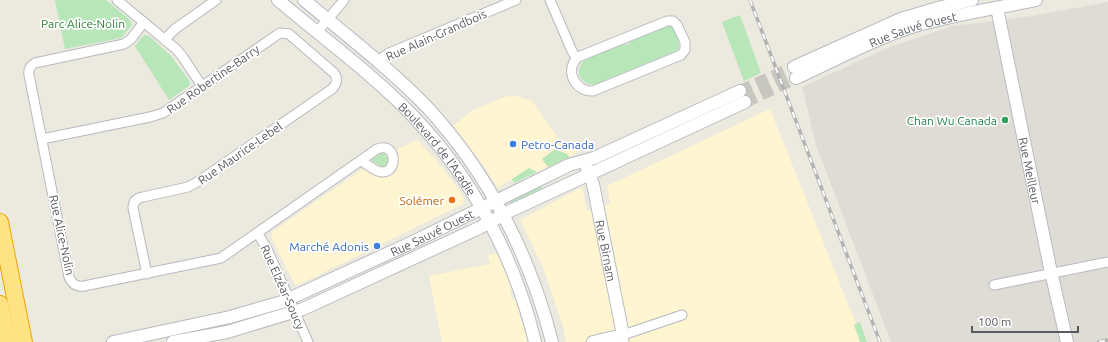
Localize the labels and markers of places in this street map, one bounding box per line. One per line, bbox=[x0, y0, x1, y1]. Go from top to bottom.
place label: Chan Wu Canada bbox=[907, 114, 997, 127]
marker: Chan Wu Canada bbox=[1000, 115, 1010, 125]
place label: Petro-Canada bbox=[521, 138, 594, 151]
marker: Petro-Canada bbox=[508, 139, 518, 149]
place label: Solémer bbox=[399, 194, 444, 207]
marker: Solémer bbox=[447, 195, 457, 205]
place label: Marché Adonis bbox=[289, 240, 369, 253]
marker: Marché Adonis bbox=[372, 241, 382, 251]

